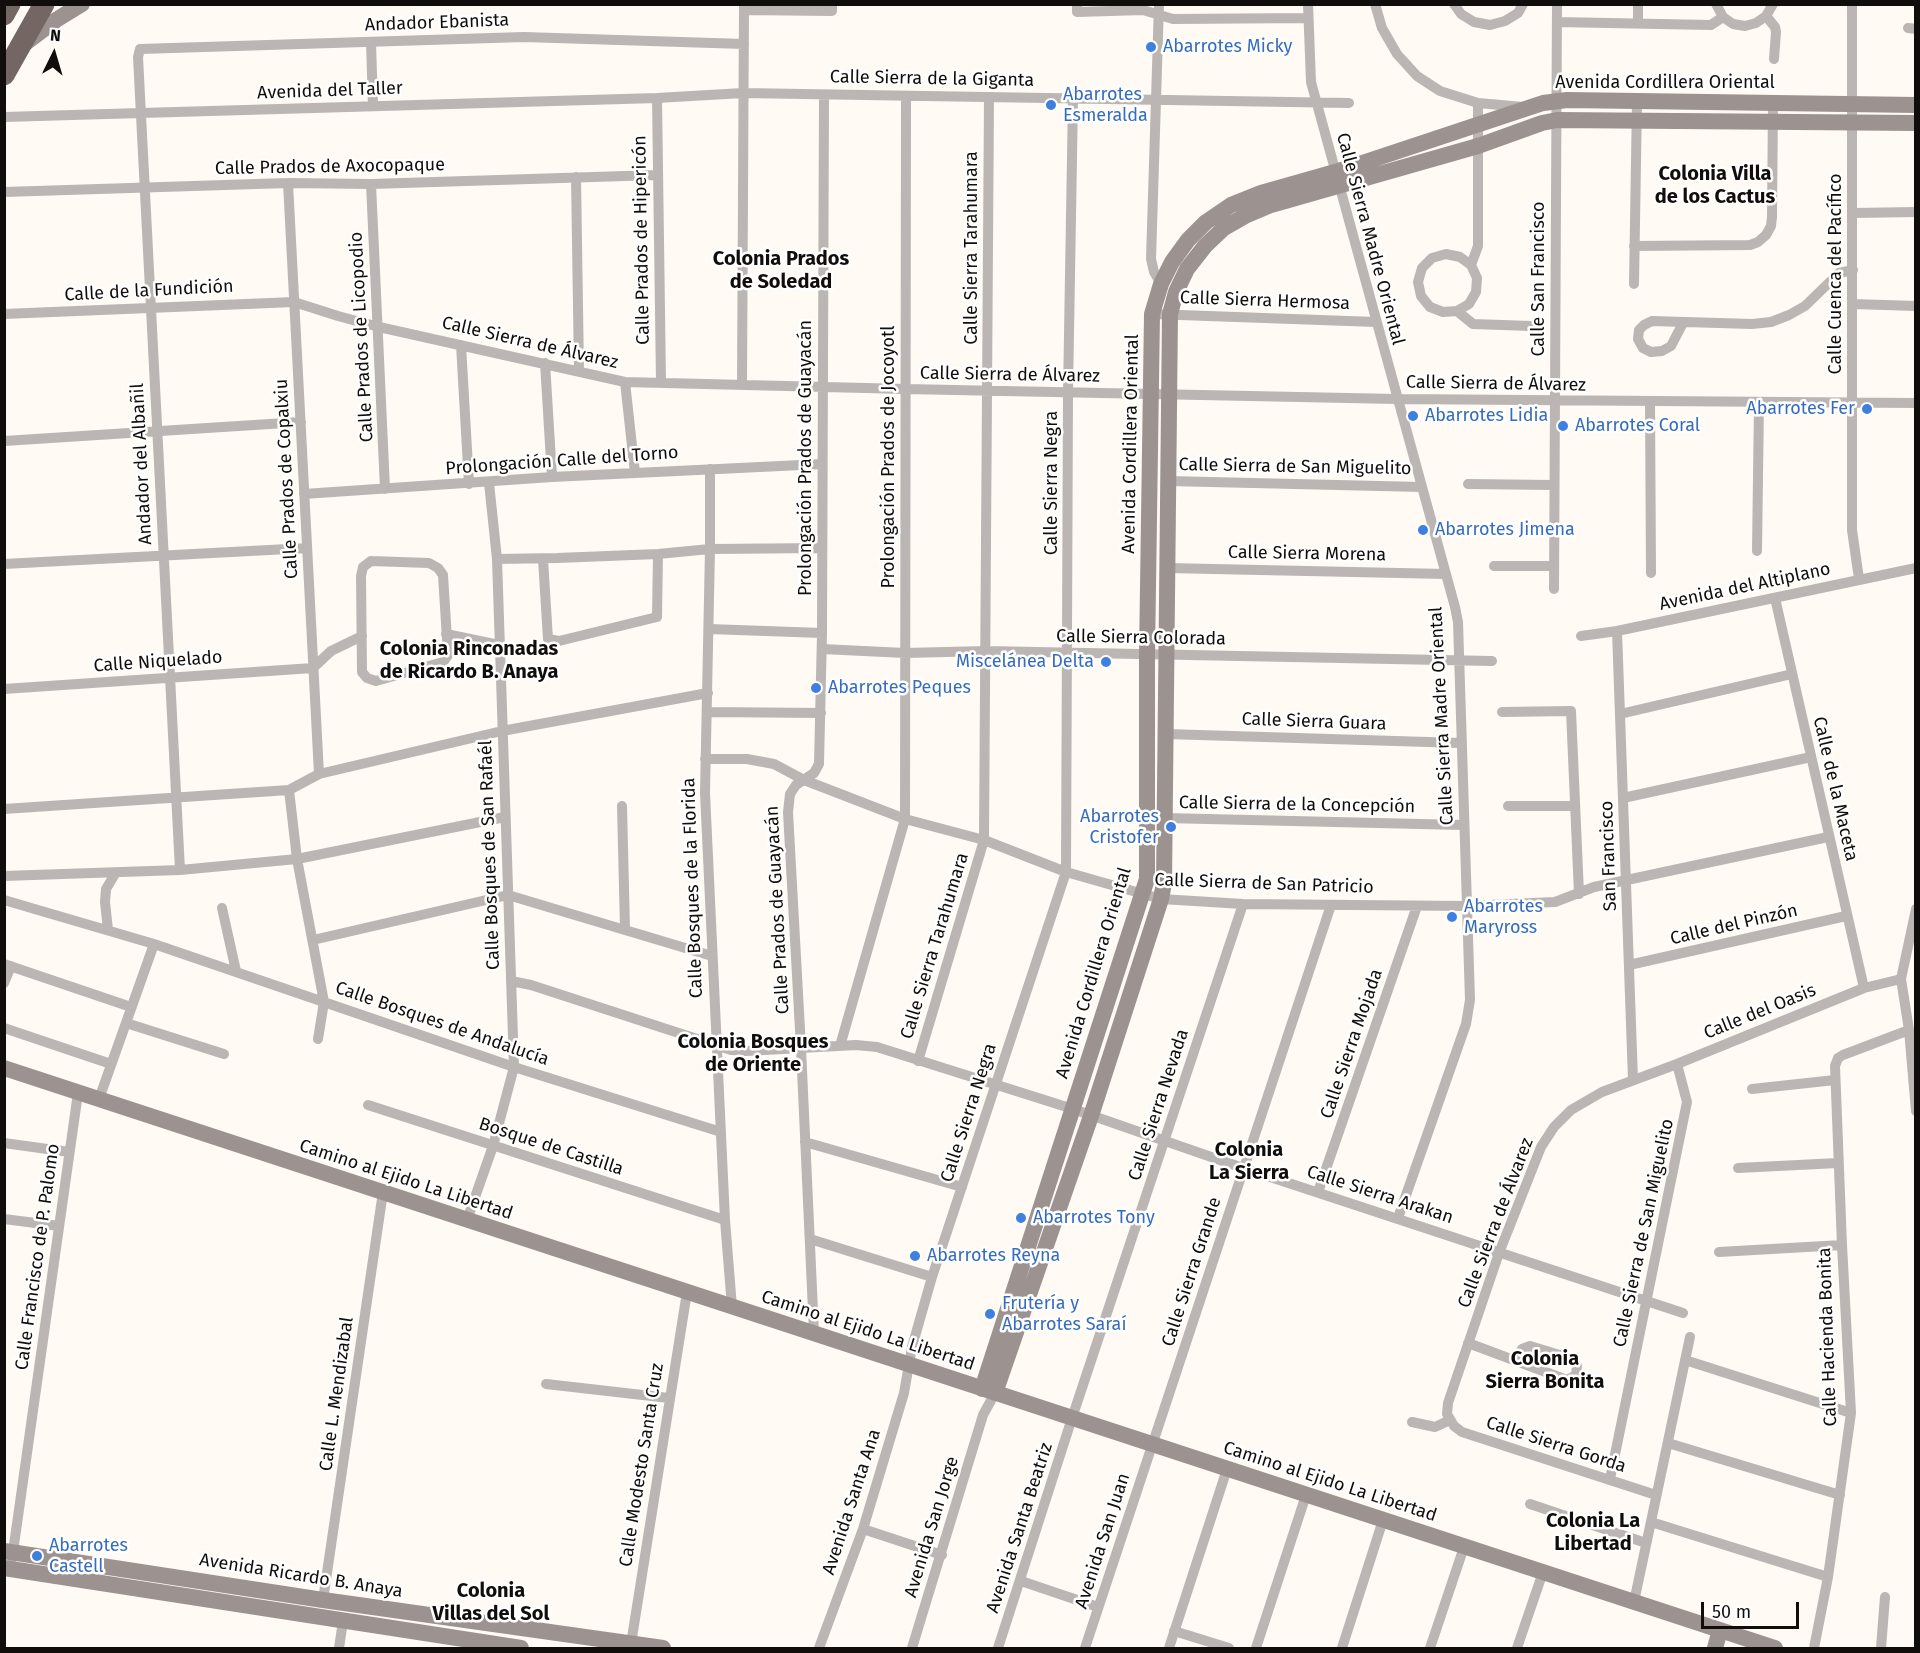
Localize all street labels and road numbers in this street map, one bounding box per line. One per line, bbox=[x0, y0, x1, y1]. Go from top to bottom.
street label: Andador Ebanista bbox=[364, 10, 510, 36]
street label: Calle Sierra de la Giganta bbox=[830, 66, 1034, 92]
street label: Avenida Cordillera Oriental bbox=[1555, 72, 1775, 94]
street label: Avenida del Taller bbox=[257, 78, 403, 104]
street label: Calle Sierra Madre Oriental bbox=[1331, 131, 1409, 347]
street label: Calle Prados de Hipericón bbox=[629, 135, 655, 345]
street label: Calle Sierra Tarahumara bbox=[961, 151, 983, 345]
street label: Calle Prados de Axocopaque bbox=[215, 154, 445, 180]
street label: Calle Cuenca del Pacífico bbox=[1825, 174, 1847, 374]
street label: Calle San Francisco bbox=[1528, 201, 1550, 357]
street label: Calle Prados de Licopodio bbox=[346, 231, 378, 443]
street label: Calle de la Fundición bbox=[64, 276, 234, 306]
street label: Calle Sierra Hermosa bbox=[1180, 287, 1350, 315]
street label: Calle Sierra de Álvarez bbox=[440, 312, 620, 374]
street label: Prolongación Prados de Guayacán bbox=[795, 320, 817, 596]
street label: Prolongación Prados de Jocoyotl bbox=[878, 325, 900, 589]
street label: Avenida Cordillera Oriental bbox=[1118, 334, 1144, 554]
street label: Calle Sierra de Álvarez bbox=[920, 363, 1100, 387]
street label: Calle Sierra de Álvarez bbox=[1406, 372, 1586, 396]
street label: Calle Prados de Copalxiu bbox=[271, 378, 303, 580]
street label: Andador del Albañil bbox=[127, 383, 157, 545]
street label: Calle Sierra Negra bbox=[1041, 411, 1063, 555]
street label: Prolongación Calle del Torno bbox=[445, 442, 679, 480]
street label: Calle Sierra de San Miguelito bbox=[1178, 454, 1412, 480]
street label: Calle Sierra Morena bbox=[1228, 542, 1386, 566]
street label: Avenida del Altiplano bbox=[1657, 558, 1833, 616]
street label: Calle Sierra Madre Oriental bbox=[1425, 606, 1459, 826]
street label: Calle Sierra Colorada bbox=[1056, 626, 1226, 650]
street label: Calle Niquelado bbox=[93, 647, 223, 677]
street label: Calle Sierra Guara bbox=[1241, 709, 1387, 735]
street label: Calle de la Maceta bbox=[1808, 715, 1862, 863]
street label: Calle Bosques de San Rafaél bbox=[475, 740, 505, 970]
street label: Calle Bosques de la Florida bbox=[678, 777, 708, 999]
street label: Calle Sierra de la Concepción bbox=[1179, 792, 1415, 818]
street label: San Francisco bbox=[1596, 800, 1622, 912]
street label: Calle Prados de Guayacán bbox=[762, 805, 794, 1015]
street label: Calle Sierra Tarahumara bbox=[896, 850, 974, 1042]
street label: Avenida Cordillera Oriental bbox=[1052, 865, 1136, 1081]
street label: Calle Sierra de San Patricio bbox=[1154, 869, 1374, 899]
street label: Calle del Pinzón bbox=[1668, 900, 1800, 950]
street label: Calle Sierra Mojada bbox=[1316, 966, 1388, 1122]
street label: Calle Bosques de Andalucía bbox=[332, 977, 552, 1071]
street label: Calle del Oasis bbox=[1701, 980, 1819, 1044]
street label: Calle Sierra Nevada bbox=[1124, 1027, 1194, 1183]
street label: Calle Sierra Negra bbox=[936, 1041, 1002, 1185]
street label: Bosque de Castilla bbox=[476, 1113, 626, 1181]
street label: Calle Sierra de San Miguelito bbox=[1609, 1117, 1679, 1349]
street label: Camino al Ejido La Libertad bbox=[297, 1135, 515, 1225]
street label: Calle Sierra de Álvarez bbox=[1454, 1135, 1538, 1311]
street label: Calle Francisco de P. Palomo bbox=[11, 1142, 65, 1372]
street label: Calle Sierra Arakan bbox=[1304, 1161, 1456, 1229]
street label: Calle Sierra Grande bbox=[1158, 1195, 1226, 1349]
street label: Calle Hacienda Bonita bbox=[1814, 1247, 1842, 1427]
street label: Camino al Ejido La Libertad bbox=[759, 1286, 977, 1376]
street label: Calle L. Mendizabal bbox=[315, 1315, 359, 1473]
street label: Calle Modesto Santa Cruz bbox=[615, 1362, 669, 1568]
street label: Calle Sierra Gorda bbox=[1483, 1412, 1629, 1478]
street label: Avenida Santa Ana bbox=[818, 1427, 886, 1577]
street label: Camino al Ejido La Libertad bbox=[1221, 1437, 1439, 1527]
street label: Avenida Santa Beatriz bbox=[982, 1440, 1058, 1616]
street label: Avenida San Jorge bbox=[900, 1454, 964, 1600]
street label: Avenida San Juan bbox=[1071, 1471, 1135, 1611]
street label: Avenida Ricardo B. Anaya bbox=[198, 1549, 404, 1603]

